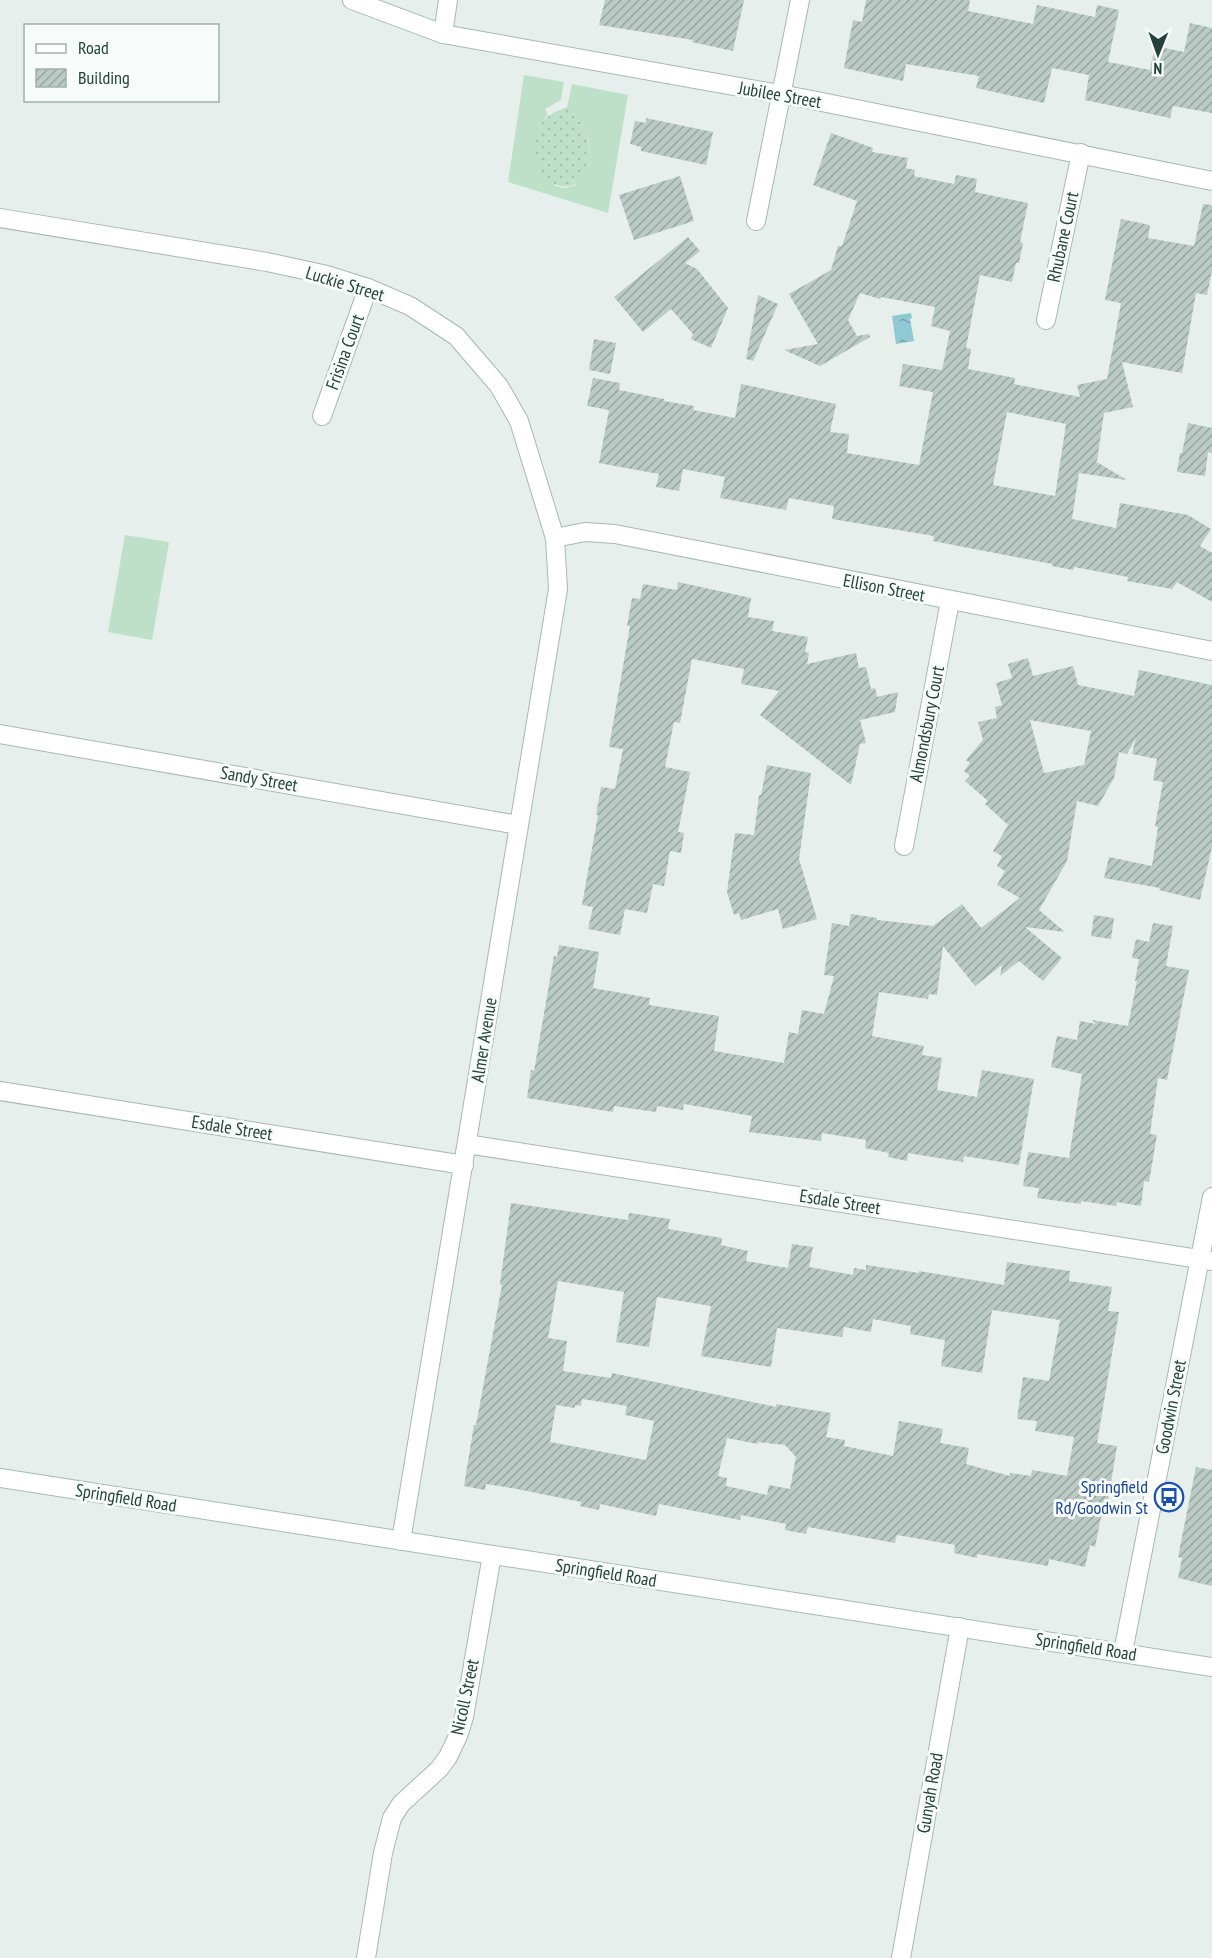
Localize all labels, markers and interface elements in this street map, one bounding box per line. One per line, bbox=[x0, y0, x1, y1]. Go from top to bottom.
legend bbox=[24, 24, 219, 102]
north arrow bbox=[1128, 24, 1188, 84]
text: Road bbox=[78, 36, 109, 59]
text: N bbox=[1153, 59, 1162, 79]
text: Building bbox=[78, 66, 130, 89]
street label: Jubilee Street bbox=[736, 76, 823, 113]
street label: Rhubane Court bbox=[1042, 189, 1083, 284]
street label: Luckie Street bbox=[303, 261, 387, 306]
street label: Frisina Court bbox=[320, 311, 369, 393]
street label: Ellison Street bbox=[841, 568, 927, 607]
street label: Almondsbury Court bbox=[904, 664, 949, 784]
street label: Sandy Street bbox=[219, 760, 300, 797]
street label: Almer Avenue bbox=[465, 996, 502, 1084]
street label: Esdale Street bbox=[190, 1110, 274, 1145]
street label: Esdale Street bbox=[798, 1184, 882, 1219]
street label: Goodwin Street bbox=[1150, 1358, 1191, 1456]
place label: Springfield Rd/Goodwin St bbox=[1055, 1475, 1148, 1519]
street label: Springfield Road bbox=[74, 1478, 178, 1517]
bus stop icon: Springfield Rd/Goodwin St bbox=[1153, 1481, 1185, 1513]
street label: Springfield Road bbox=[554, 1553, 658, 1592]
street label: Springfield Road bbox=[1034, 1627, 1138, 1666]
street label: Nicoll Street bbox=[445, 1657, 484, 1737]
street label: Gunyah Road bbox=[911, 1751, 948, 1835]

